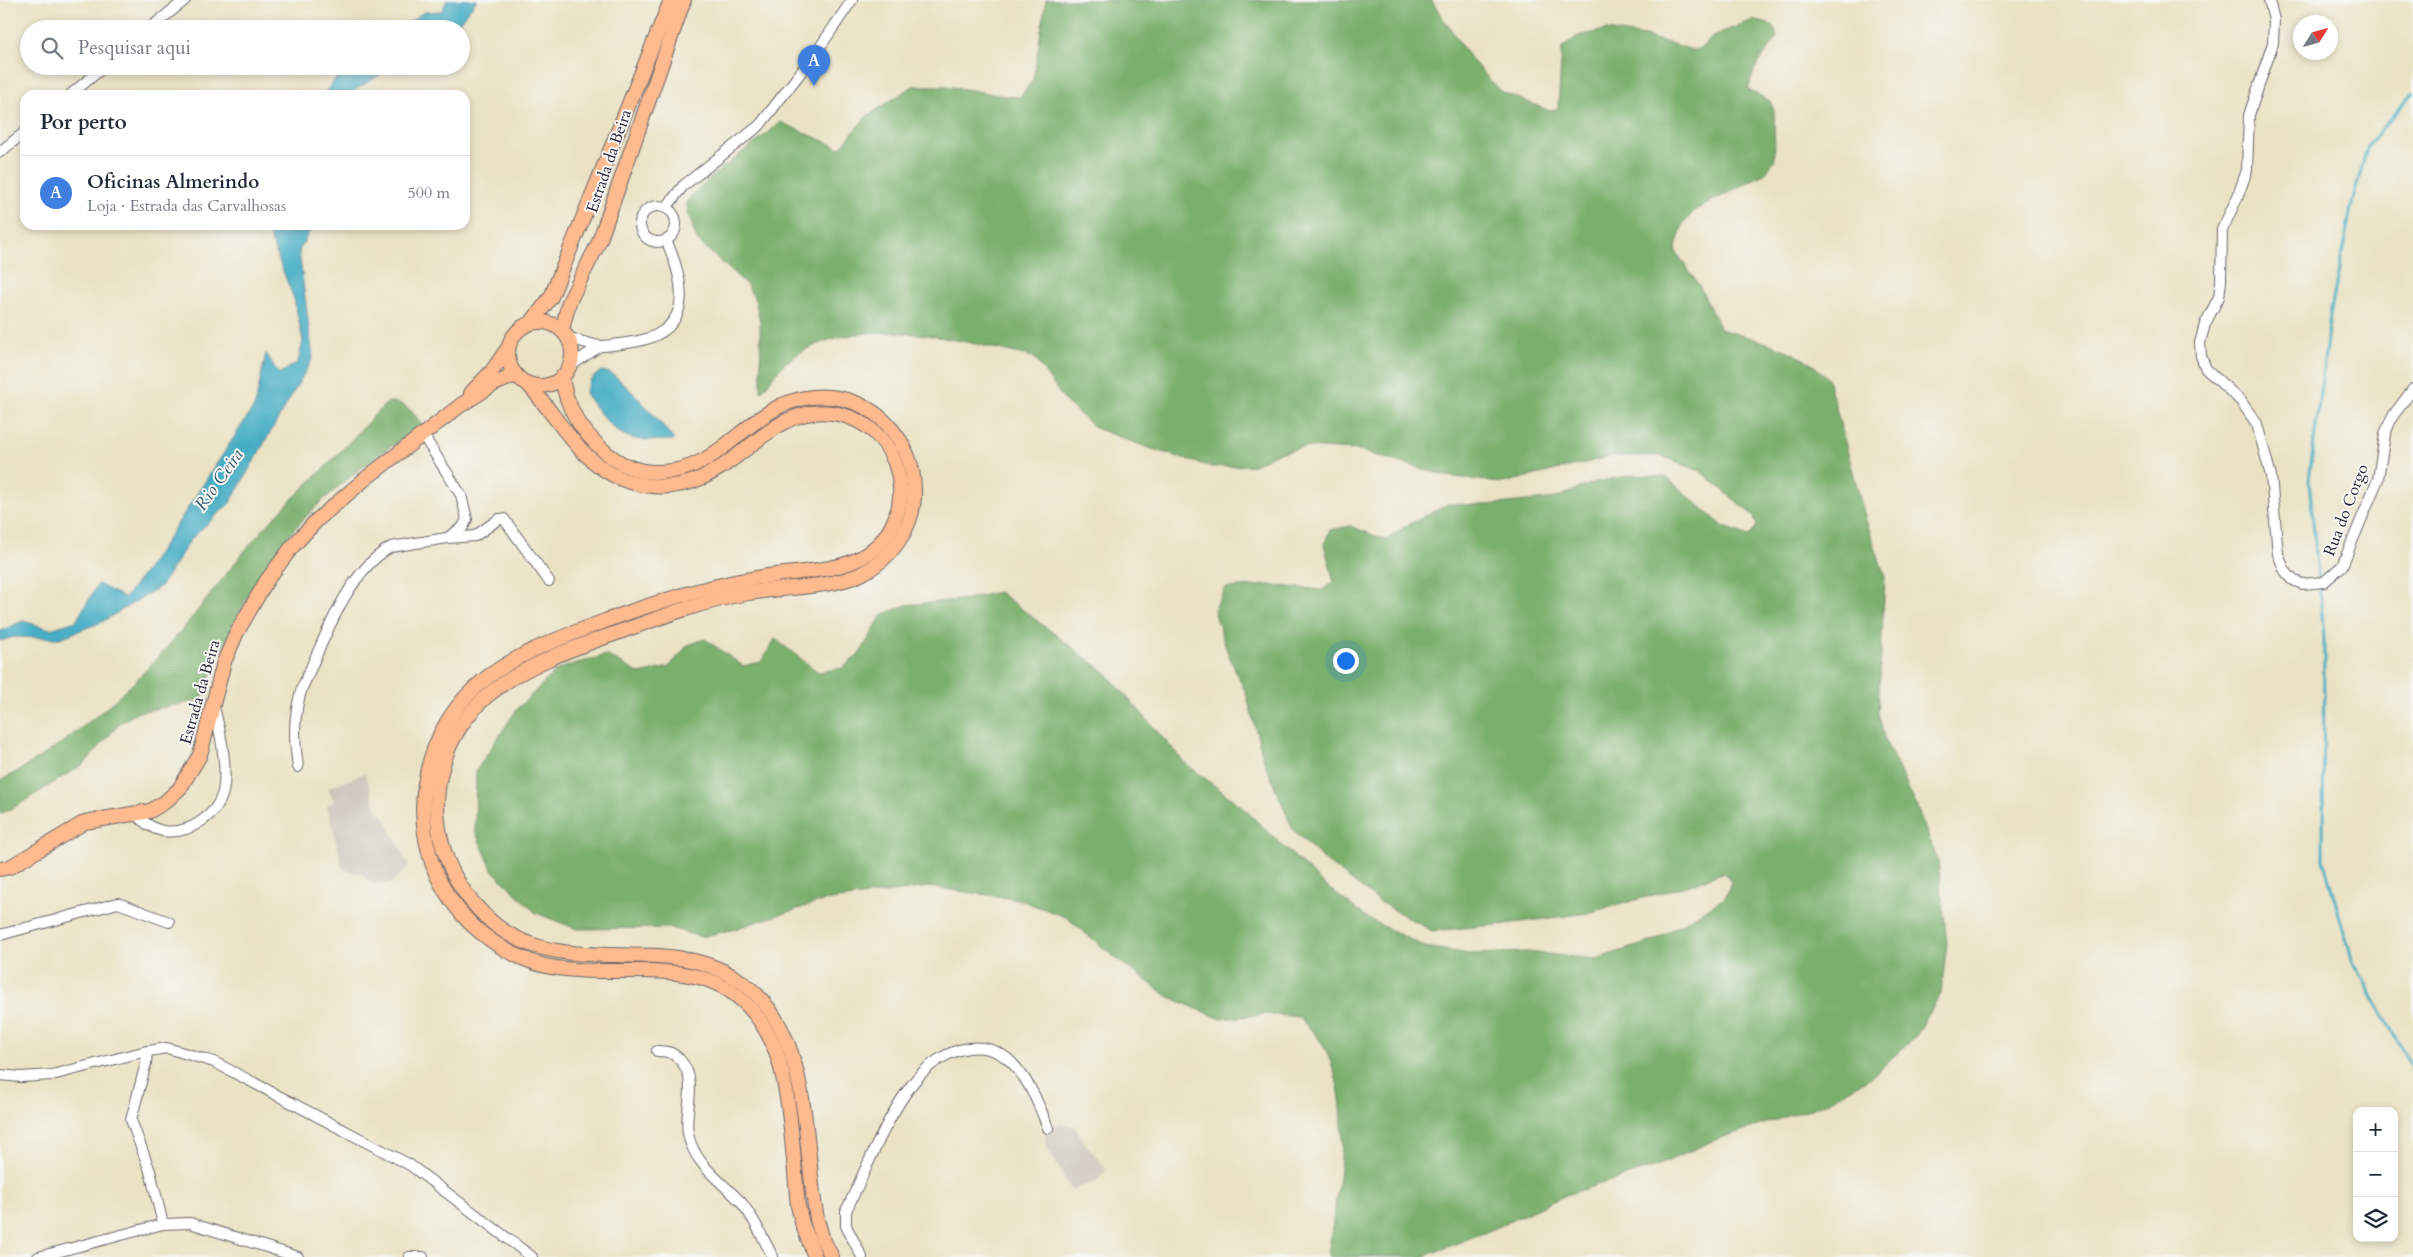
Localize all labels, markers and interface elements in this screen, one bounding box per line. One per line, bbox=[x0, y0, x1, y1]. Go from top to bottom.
north arrow bbox=[2293, 15, 2338, 60]
search box bbox=[20, 20, 470, 75]
icon: search bbox=[38, 34, 66, 62]
text: Pesquisar aqui bbox=[78, 35, 191, 61]
pin: A bbox=[798, 45, 830, 86]
street label: Estrada da Beira bbox=[581, 106, 637, 216]
text: Por perto bbox=[40, 108, 127, 137]
text: Oficinas Almerindo bbox=[87, 169, 259, 195]
text: A bbox=[50, 182, 62, 204]
text: 500 m bbox=[408, 182, 450, 204]
text: Loja · Estrada das Carvalhosas bbox=[87, 195, 286, 217]
water label: Rio Ceira bbox=[189, 444, 249, 516]
street label: Rua do Corgo bbox=[2318, 461, 2374, 559]
street label: Estrada da Beira bbox=[175, 637, 225, 747]
your location bbox=[1333, 648, 1359, 674]
map controls bbox=[2353, 1107, 2398, 1242]
button: + bbox=[2353, 1107, 2398, 1152]
button: − bbox=[2353, 1152, 2398, 1197]
button: layers bbox=[2353, 1197, 2398, 1242]

